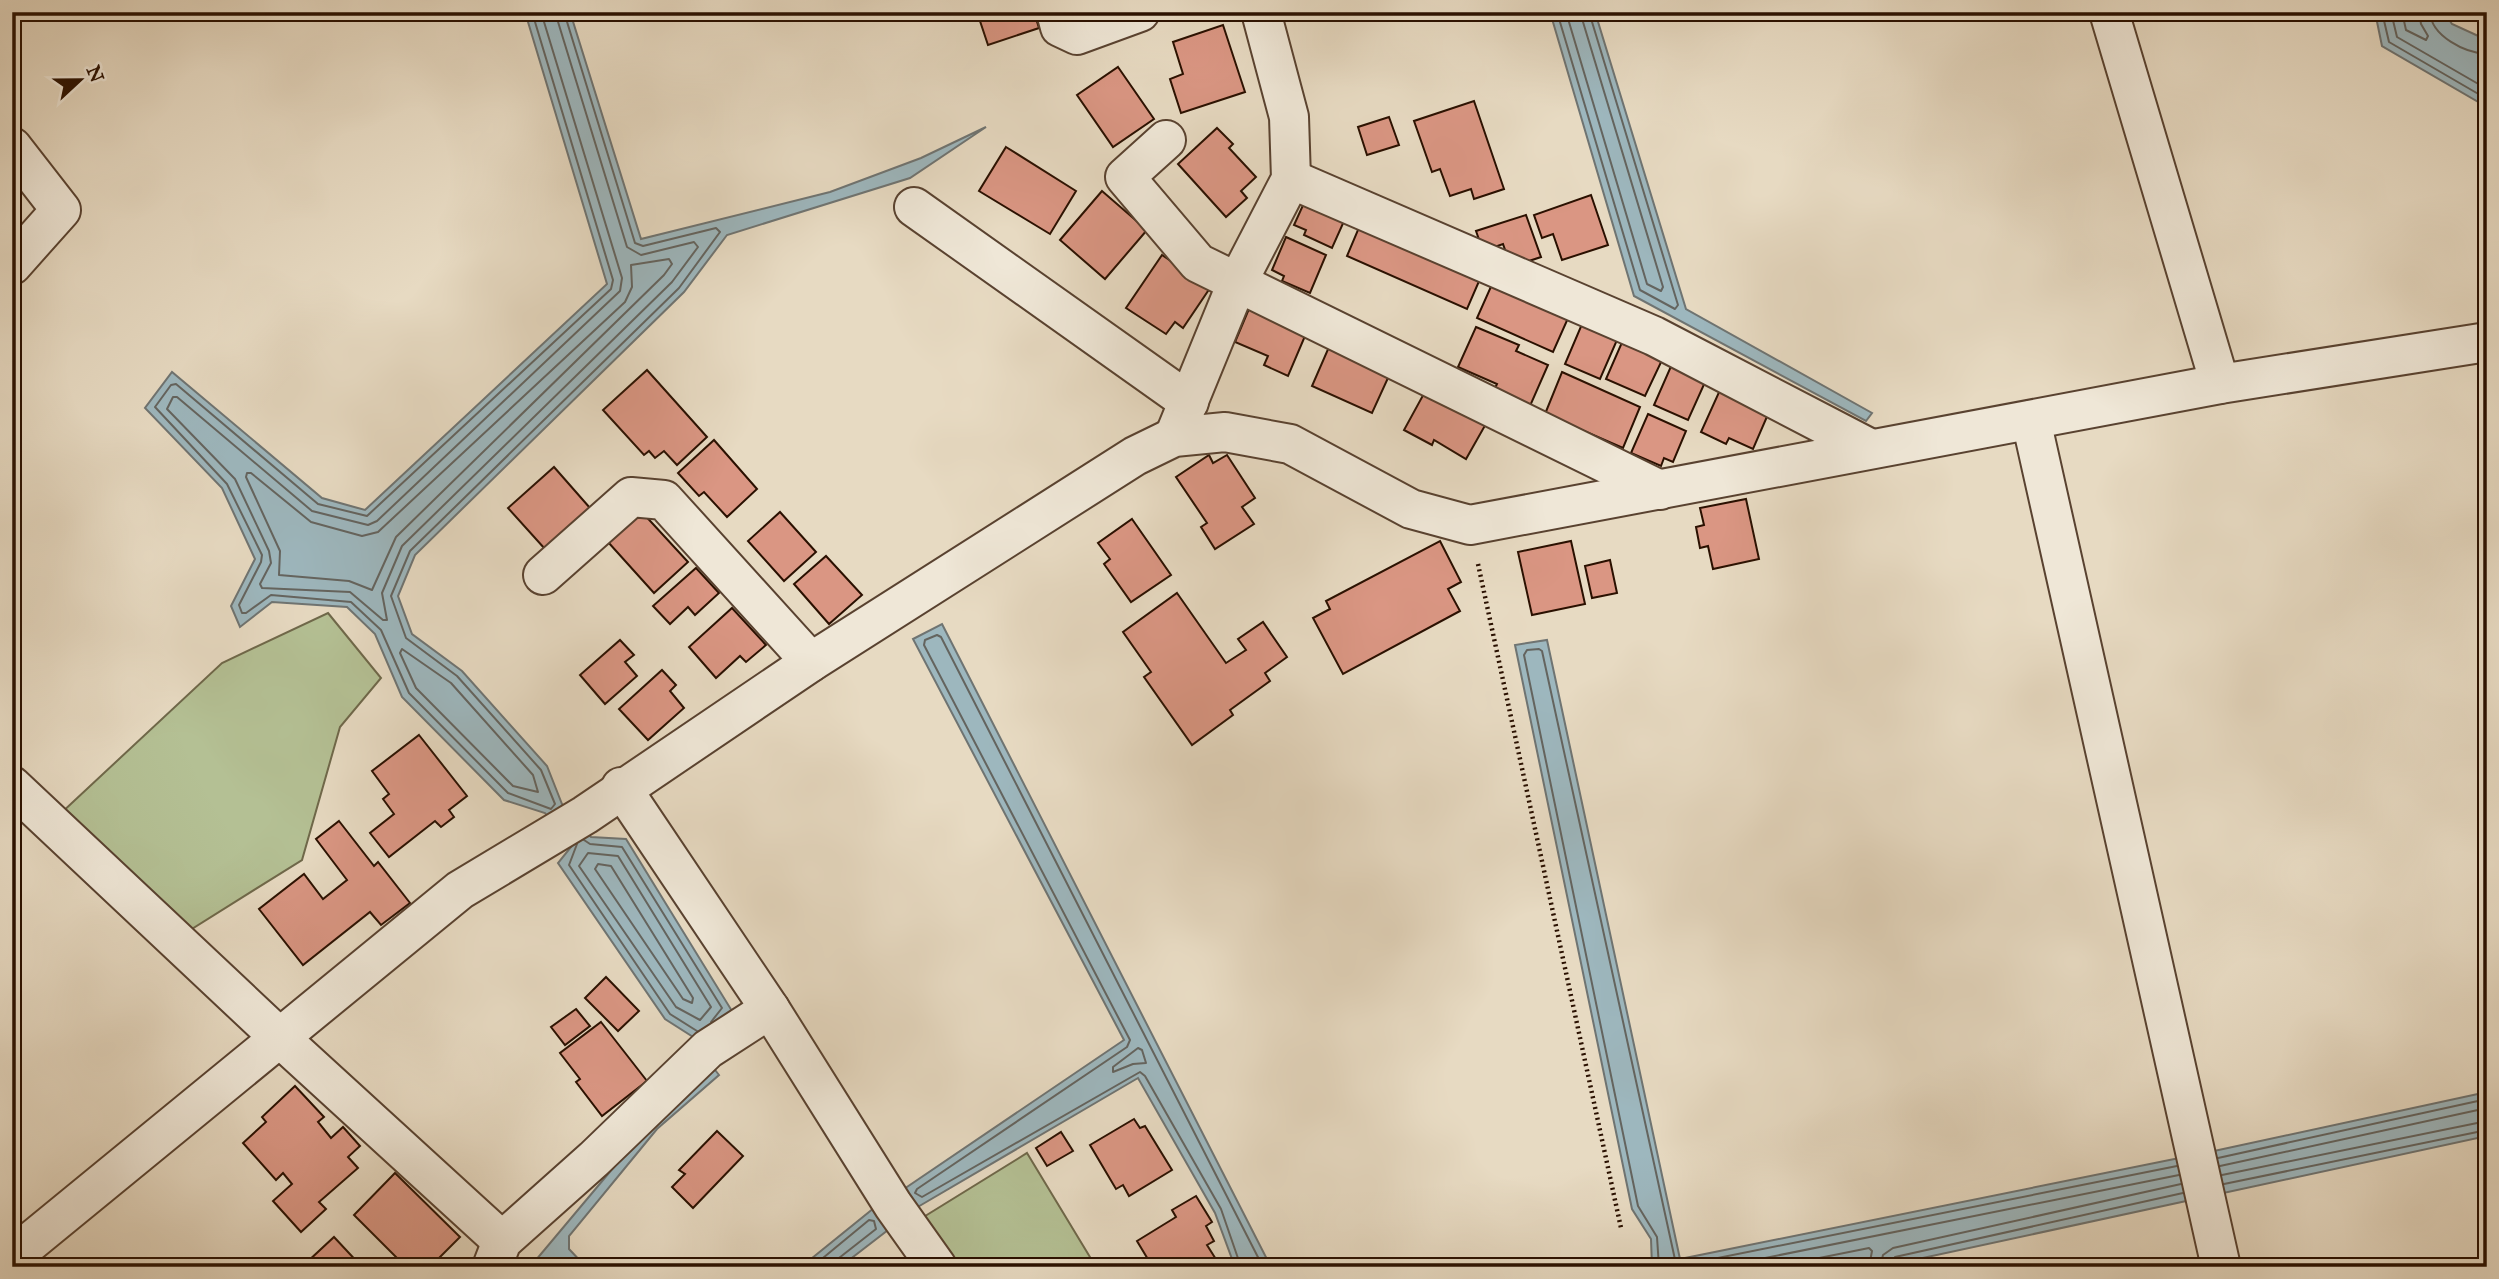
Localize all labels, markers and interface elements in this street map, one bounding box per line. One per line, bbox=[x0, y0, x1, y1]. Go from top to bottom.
north arrow bbox=[46, 46, 116, 116]
text: N bbox=[82, 62, 109, 86]

